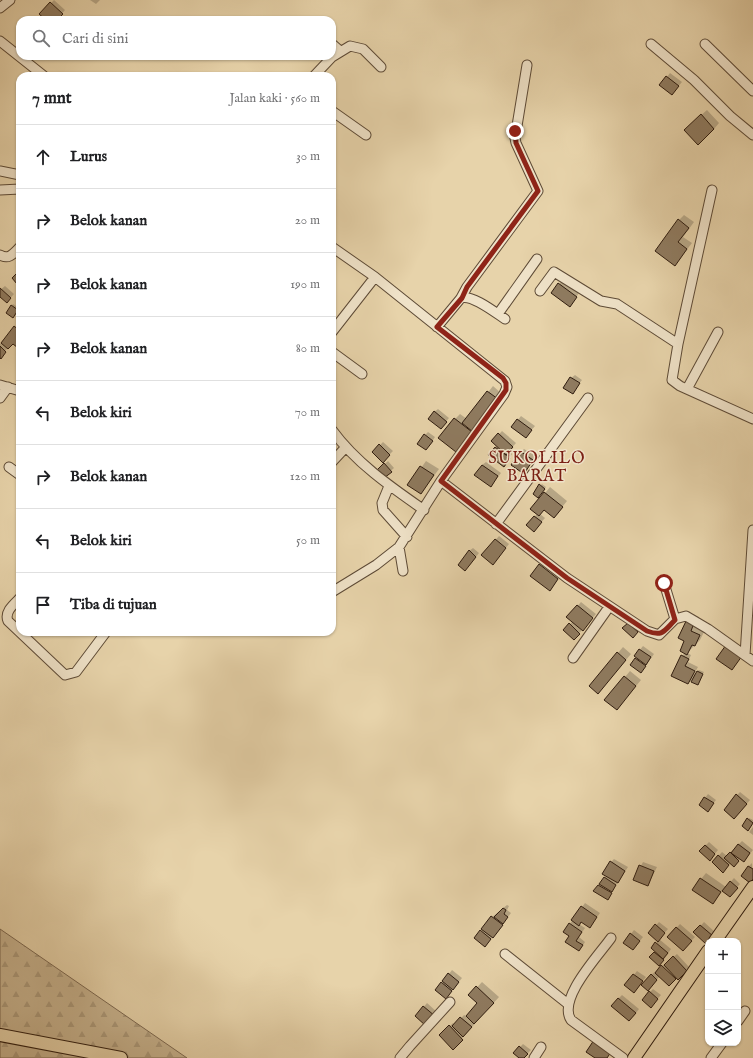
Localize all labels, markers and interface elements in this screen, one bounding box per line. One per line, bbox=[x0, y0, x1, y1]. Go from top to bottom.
search box bbox=[16, 16, 336, 60]
icon: search bbox=[30, 27, 52, 49]
text: Cari di sini bbox=[62, 29, 129, 48]
text: 7 mnt bbox=[32, 88, 72, 109]
text: Jalan kaki · 560 m bbox=[230, 90, 320, 107]
route end bbox=[506, 122, 524, 140]
icon: ahead bbox=[32, 146, 54, 168]
text: Lurus bbox=[70, 147, 107, 166]
text: 30 m bbox=[296, 148, 320, 165]
icon: right bbox=[32, 210, 54, 232]
text: Belok kanan bbox=[70, 211, 147, 230]
text: 20 m bbox=[295, 212, 320, 229]
icon: right bbox=[32, 274, 54, 296]
text: Belok kanan bbox=[70, 275, 147, 294]
text: 190 m bbox=[290, 276, 320, 293]
icon: right bbox=[32, 338, 54, 360]
text: Belok kanan bbox=[70, 339, 147, 358]
text: 80 m bbox=[296, 340, 320, 357]
icon: left bbox=[32, 402, 54, 424]
text: Belok kiri bbox=[70, 403, 132, 422]
text: 70 m bbox=[295, 404, 320, 421]
district label: SUKOLILO BARAT bbox=[489, 449, 585, 487]
icon: right bbox=[32, 466, 54, 488]
text: Belok kanan bbox=[70, 467, 147, 486]
text: 120 m bbox=[290, 468, 320, 485]
icon: left bbox=[32, 530, 54, 552]
text: Belok kiri bbox=[70, 531, 132, 550]
text: 50 m bbox=[296, 532, 320, 549]
route start bbox=[655, 574, 673, 592]
icon: arrive bbox=[32, 594, 54, 616]
text: Tiba di tujuan bbox=[70, 595, 157, 614]
map controls bbox=[705, 938, 741, 1046]
button: + bbox=[705, 938, 741, 974]
button: − bbox=[705, 974, 741, 1010]
button: layers bbox=[705, 1010, 741, 1046]

